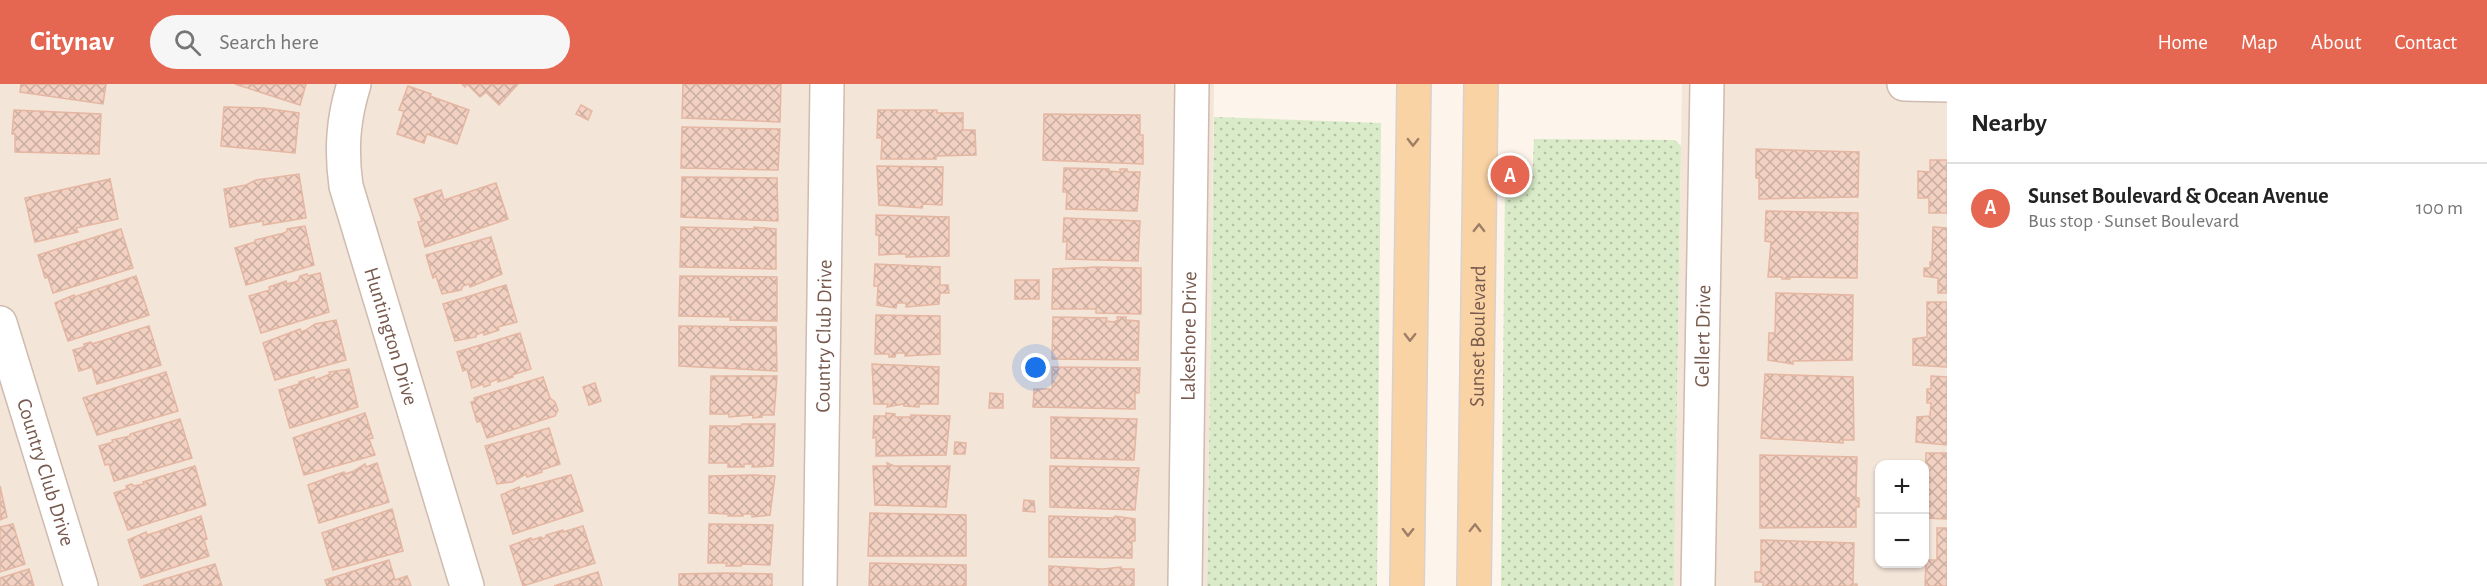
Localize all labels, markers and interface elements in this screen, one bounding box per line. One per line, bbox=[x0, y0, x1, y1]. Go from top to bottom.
search box bbox=[150, 15, 570, 69]
icon: search bbox=[171, 26, 204, 59]
text: Citynav bbox=[30, 28, 114, 56]
text: Search here bbox=[219, 31, 319, 53]
text: Home bbox=[2157, 32, 2208, 53]
text: Map bbox=[2241, 32, 2278, 53]
text: About bbox=[2311, 32, 2361, 53]
text: Contact bbox=[2394, 32, 2457, 53]
text: Nearby bbox=[1971, 110, 2047, 136]
one-way arrow bbox=[1407, 138, 1419, 147]
pin: A bbox=[1490, 152, 1530, 197]
text: Sunset Boulevard & Ocean Avenue bbox=[2028, 185, 2329, 207]
text: A bbox=[1985, 198, 1997, 218]
text: 100 m bbox=[2416, 198, 2463, 218]
text: Bus stop · Sunset Boulevard bbox=[2028, 211, 2239, 231]
one-way arrow bbox=[1473, 223, 1485, 232]
street label: Country Club Drive bbox=[812, 259, 835, 413]
street label: Huntington Drive bbox=[361, 265, 422, 408]
street label: Sunset Boulevard bbox=[1466, 265, 1489, 407]
street label: Lakeshore Drive bbox=[1177, 271, 1200, 401]
street label: Gellert Drive bbox=[1691, 285, 1714, 388]
one-way arrow bbox=[1404, 333, 1417, 342]
your location bbox=[1021, 353, 1050, 382]
street label: Country Club Drive bbox=[13, 396, 78, 548]
map controls bbox=[1875, 460, 1929, 568]
button: + bbox=[1875, 460, 1929, 514]
button: − bbox=[1875, 514, 1929, 568]
one-way arrow bbox=[1469, 523, 1481, 532]
one-way arrow bbox=[1401, 528, 1414, 537]

